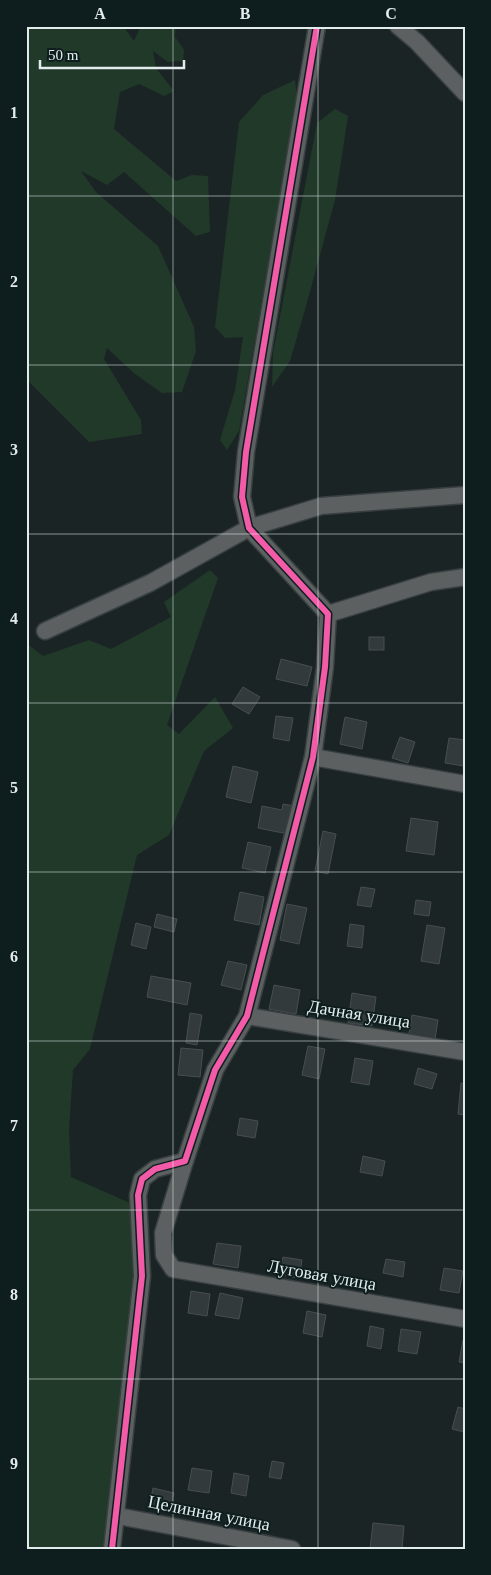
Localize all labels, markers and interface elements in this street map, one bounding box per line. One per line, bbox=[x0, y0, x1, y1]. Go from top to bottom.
text: A bbox=[94, 5, 106, 22]
text: B bbox=[240, 5, 251, 22]
text: C bbox=[385, 5, 397, 22]
scale bar bbox=[40, 38, 184, 70]
text: 50 m bbox=[48, 47, 79, 63]
text: 1 bbox=[10, 104, 18, 121]
text: 2 bbox=[10, 273, 18, 290]
text: 3 bbox=[10, 441, 18, 458]
text: 4 bbox=[10, 610, 18, 627]
text: 5 bbox=[10, 779, 18, 796]
text: 6 bbox=[10, 948, 18, 965]
street label: Дачная улица bbox=[306, 996, 412, 1032]
text: 7 bbox=[10, 1117, 18, 1134]
street label: Луговая улица bbox=[266, 1256, 378, 1294]
text: 8 bbox=[10, 1286, 18, 1303]
text: 9 bbox=[10, 1455, 18, 1472]
street label: Целинная улица bbox=[146, 1491, 272, 1535]

